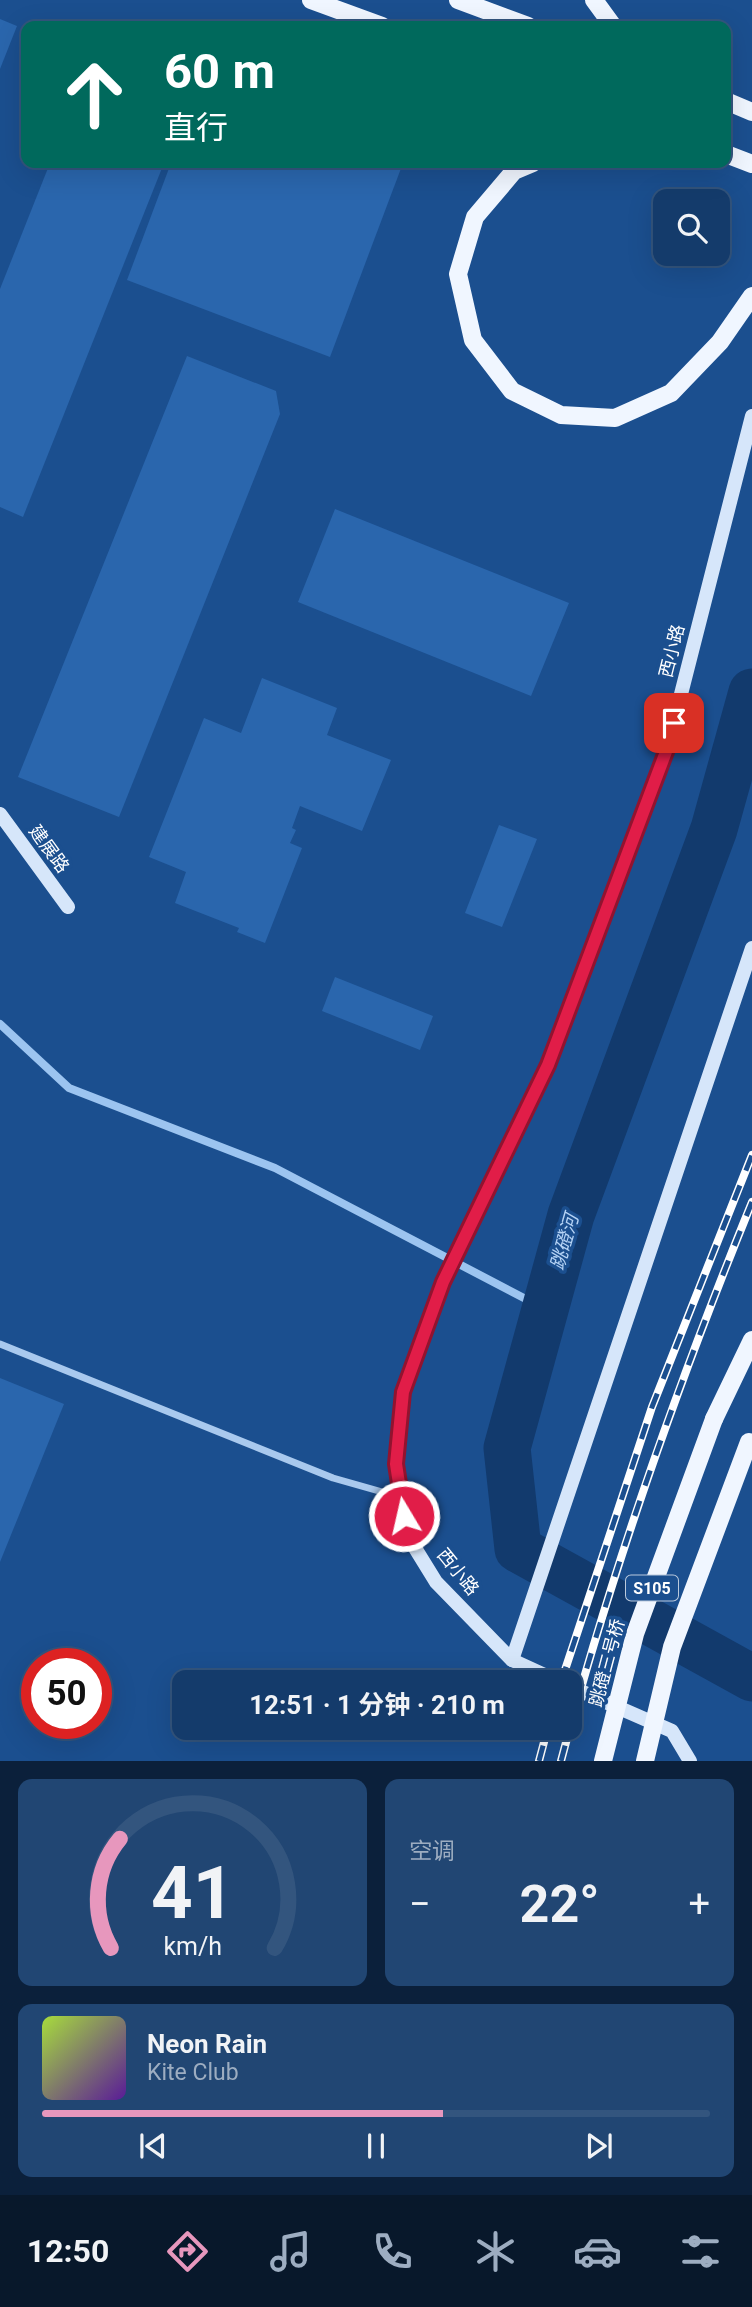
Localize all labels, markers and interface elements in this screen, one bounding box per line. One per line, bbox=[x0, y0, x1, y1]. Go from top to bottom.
text: 60 m bbox=[164, 43, 275, 100]
icon: ahead bbox=[49, 49, 140, 140]
text: 直行 bbox=[164, 109, 228, 147]
map controls bbox=[653, 189, 730, 266]
button: search bbox=[653, 189, 730, 266]
street label: 西小路 bbox=[655, 622, 688, 680]
pin bbox=[644, 693, 704, 753]
icon: arrive bbox=[655, 704, 693, 742]
street label: 建展路 bbox=[25, 821, 74, 877]
water label: 跳磴河 bbox=[546, 1208, 584, 1273]
position arrow bbox=[367, 1479, 441, 1553]
street label: 西小路 bbox=[433, 1544, 484, 1599]
road number: S105 bbox=[626, 1576, 678, 1600]
street label: 跳磴三号桥 bbox=[585, 1617, 628, 1709]
speed limit sign: 50 bbox=[21, 1648, 112, 1739]
text: 12:51 · 1 分钟 · 210 m bbox=[249, 1690, 505, 1720]
text: 空调 bbox=[409, 1838, 455, 1865]
text: 41 bbox=[151, 1851, 234, 1937]
text: 22° bbox=[520, 1874, 600, 1935]
text: − bbox=[409, 1882, 431, 1926]
text: + bbox=[688, 1882, 710, 1926]
text: km/h bbox=[163, 1932, 222, 1961]
text: Neon Rain bbox=[147, 2029, 267, 2059]
text: Kite Club bbox=[147, 2059, 239, 2086]
icon: previous bbox=[134, 2127, 172, 2165]
icon: pause bbox=[357, 2127, 395, 2165]
icon: next bbox=[580, 2127, 618, 2165]
icon: directions bbox=[163, 2227, 212, 2276]
icon: music bbox=[266, 2227, 315, 2276]
icon: phone bbox=[368, 2227, 417, 2276]
icon: climate bbox=[471, 2227, 520, 2276]
icon: car bbox=[573, 2227, 622, 2276]
icon: filters bbox=[676, 2227, 725, 2276]
text: 12:50 bbox=[27, 2232, 109, 2270]

